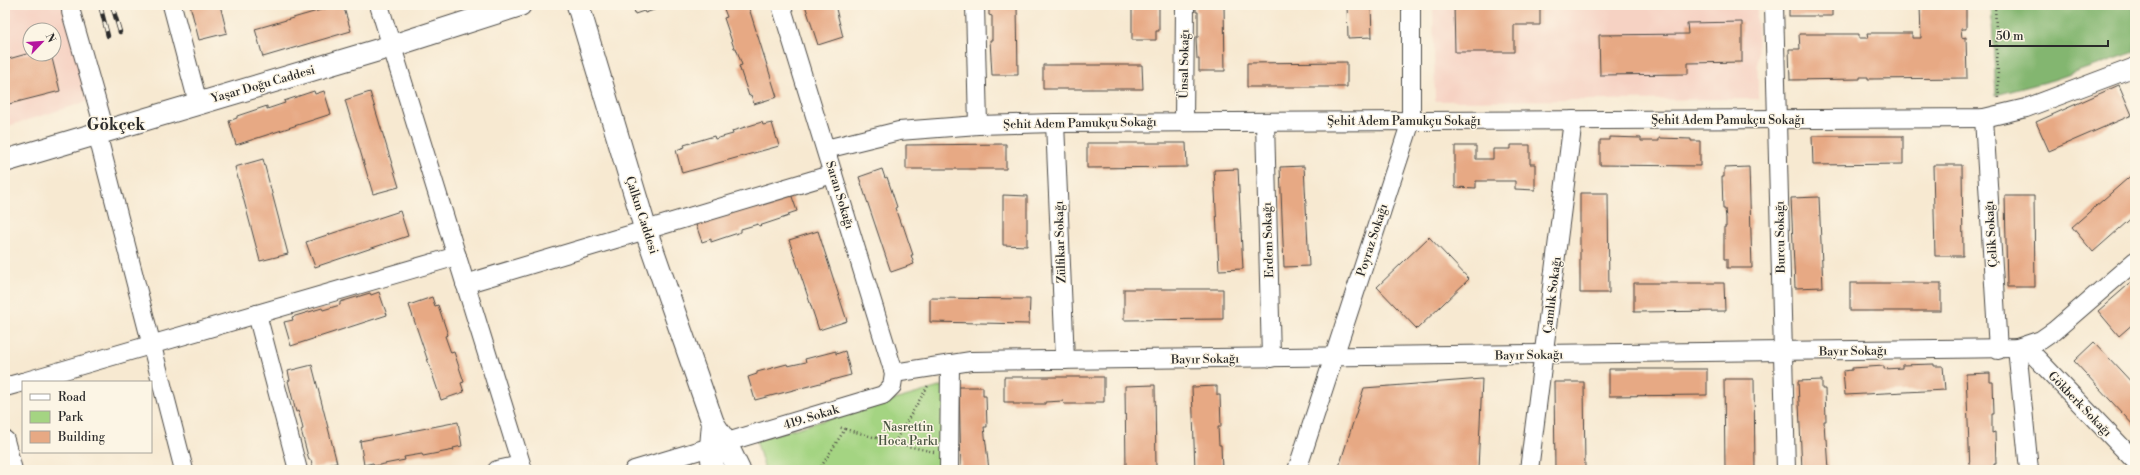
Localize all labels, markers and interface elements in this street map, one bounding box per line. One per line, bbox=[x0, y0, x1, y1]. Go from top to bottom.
north arrow bbox=[22, 22, 62, 62]
scale bar bbox=[1990, 22, 2108, 48]
street label: Ünsal Sokağı bbox=[1174, 29, 1193, 99]
text: 50 m bbox=[1996, 29, 2024, 44]
text: N bbox=[42, 31, 58, 45]
street label: Yaşar Doğu Caddesi bbox=[209, 62, 317, 107]
street label: Şehit Adem Pamukçu Sokağı bbox=[1651, 113, 1805, 128]
street label: Şehit Adem Pamukçu Sokağı bbox=[1327, 114, 1481, 129]
district label: Gökçek bbox=[87, 115, 146, 135]
street label: Şehit Adem Pamukçu Sokağı bbox=[1003, 115, 1157, 132]
street label: Saran Sokağı bbox=[822, 159, 857, 231]
street label: Çalkın Caddesi bbox=[622, 174, 661, 256]
street label: Zülfikar Sokağı bbox=[1052, 200, 1069, 283]
street label: Çelik Sokağı bbox=[1982, 200, 2001, 268]
street label: Burcu Sokağı bbox=[1772, 201, 1789, 274]
street label: Erdem Sokağı bbox=[1260, 202, 1277, 278]
street label: Poyraz Sokağı bbox=[1354, 202, 1391, 278]
street label: Çamlık Sokağı bbox=[1540, 256, 1565, 334]
street label: Bayır Sokağı bbox=[1818, 343, 1887, 360]
street label: Bayır Sokağı bbox=[1494, 347, 1563, 364]
street label: Bayır Sokağı bbox=[1170, 351, 1239, 368]
street label: Gökberk Sokağı bbox=[2045, 369, 2115, 440]
legend bbox=[22, 381, 152, 453]
text: Road bbox=[58, 390, 86, 405]
street label: 419. Sokak bbox=[782, 402, 841, 433]
text: Park bbox=[58, 410, 84, 425]
park label: Nasrettin Hoca Parkı bbox=[878, 420, 938, 449]
text: Building bbox=[57, 430, 106, 445]

